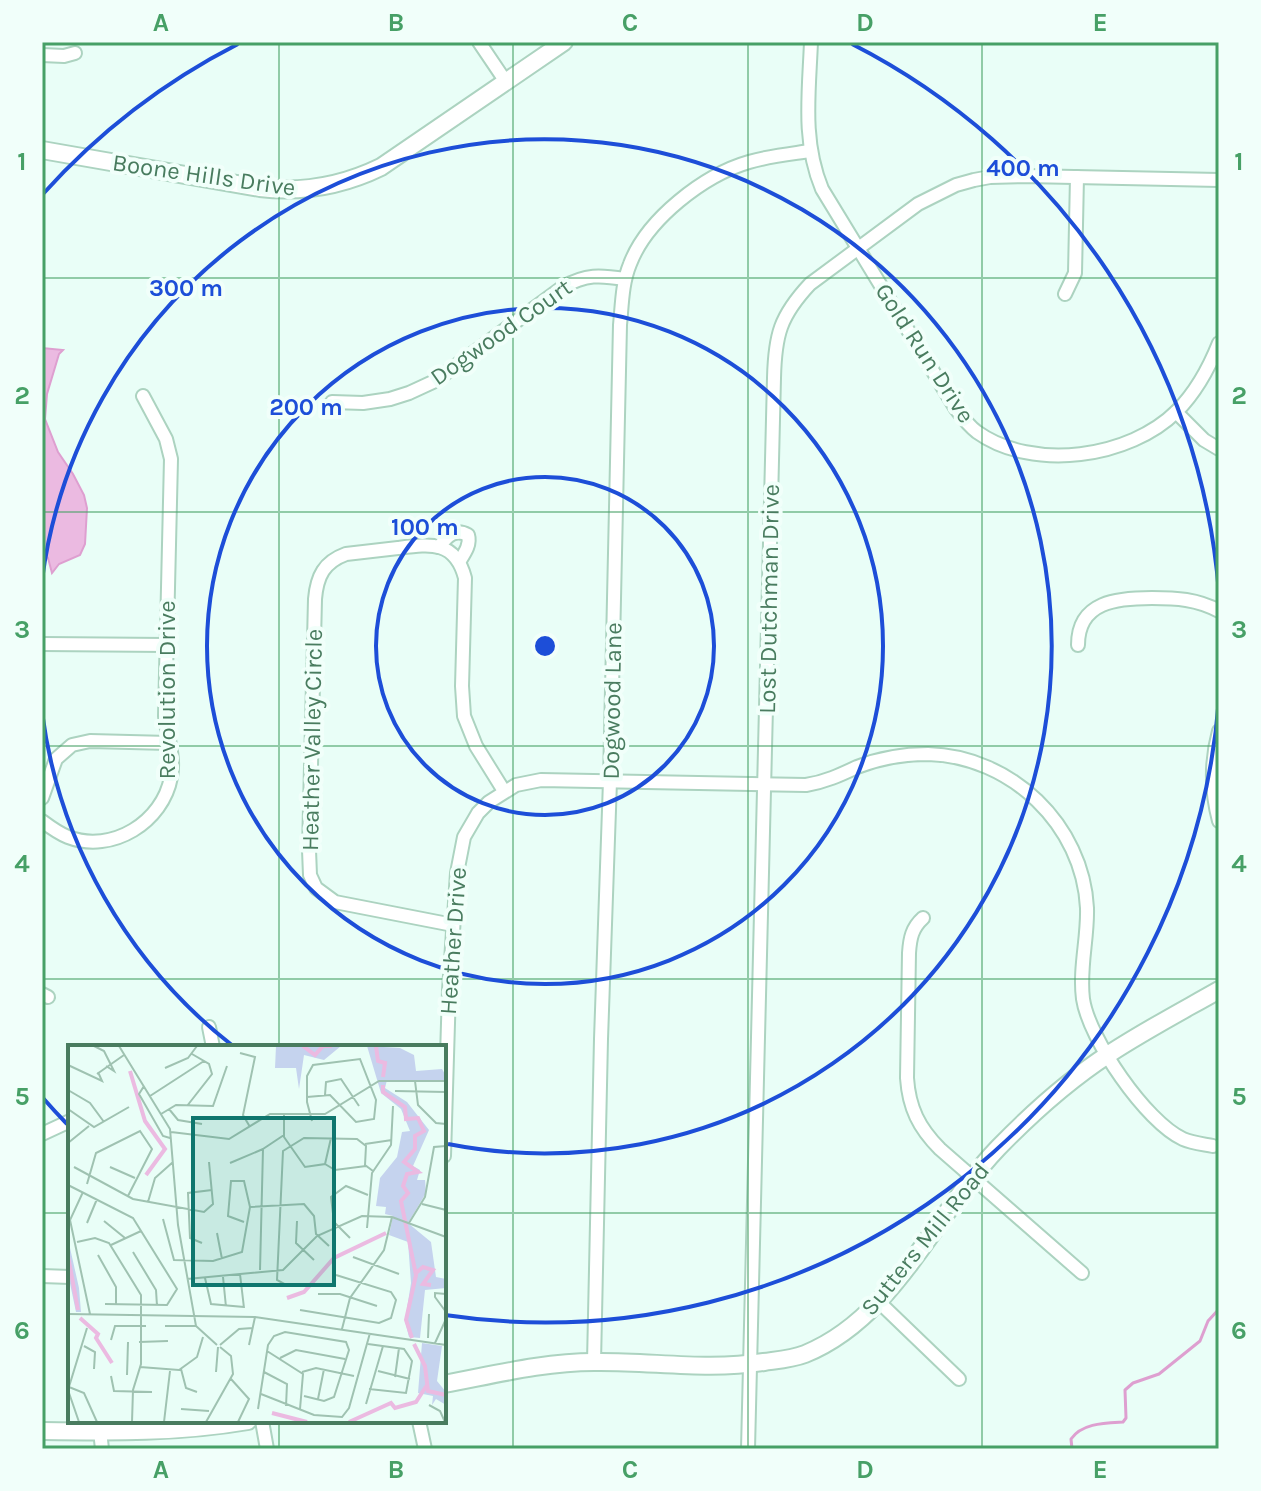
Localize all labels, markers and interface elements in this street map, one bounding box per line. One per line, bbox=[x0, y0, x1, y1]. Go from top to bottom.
text: A bbox=[153, 7, 169, 38]
text: B bbox=[388, 7, 404, 38]
text: C bbox=[622, 7, 638, 38]
text: D bbox=[856, 7, 874, 38]
text: E bbox=[1092, 7, 1108, 38]
text: 1 bbox=[17, 146, 27, 177]
text: 1 bbox=[1234, 146, 1244, 177]
street label: Boone Hills Drive bbox=[111, 148, 297, 202]
text: 400 m bbox=[986, 154, 1060, 182]
street label: Dogwood Court bbox=[425, 273, 577, 391]
text: 300 m bbox=[149, 274, 223, 302]
street label: Gold Run Drive bbox=[870, 278, 980, 428]
text: 2 bbox=[14, 380, 30, 411]
text: 2 bbox=[1231, 380, 1247, 411]
text: 200 m bbox=[269, 393, 343, 421]
street label: Lost Dutchman Drive bbox=[753, 484, 785, 714]
text: 100 m bbox=[391, 513, 459, 541]
street label: Revolution Drive bbox=[153, 601, 181, 779]
text: 3 bbox=[14, 614, 30, 645]
text: 3 bbox=[1231, 614, 1247, 645]
street label: Dogwood Lane bbox=[597, 622, 627, 780]
street label: Heather Valley Circle bbox=[296, 629, 328, 851]
centre of rings bbox=[531, 632, 559, 660]
text: 4 bbox=[14, 848, 30, 879]
text: 4 bbox=[1231, 848, 1247, 879]
street label: Heather Drive bbox=[434, 866, 472, 1016]
inset map bbox=[68, 1045, 446, 1423]
text: 5 bbox=[14, 1081, 30, 1112]
text: 5 bbox=[1231, 1081, 1247, 1112]
street label: Sutters Mill Road bbox=[855, 1157, 995, 1321]
text: 6 bbox=[14, 1315, 30, 1346]
text: 6 bbox=[1231, 1315, 1247, 1346]
text: A bbox=[153, 1454, 169, 1485]
text: B bbox=[388, 1454, 404, 1485]
text: C bbox=[622, 1454, 638, 1485]
text: D bbox=[856, 1454, 874, 1485]
text: E bbox=[1092, 1454, 1108, 1485]

